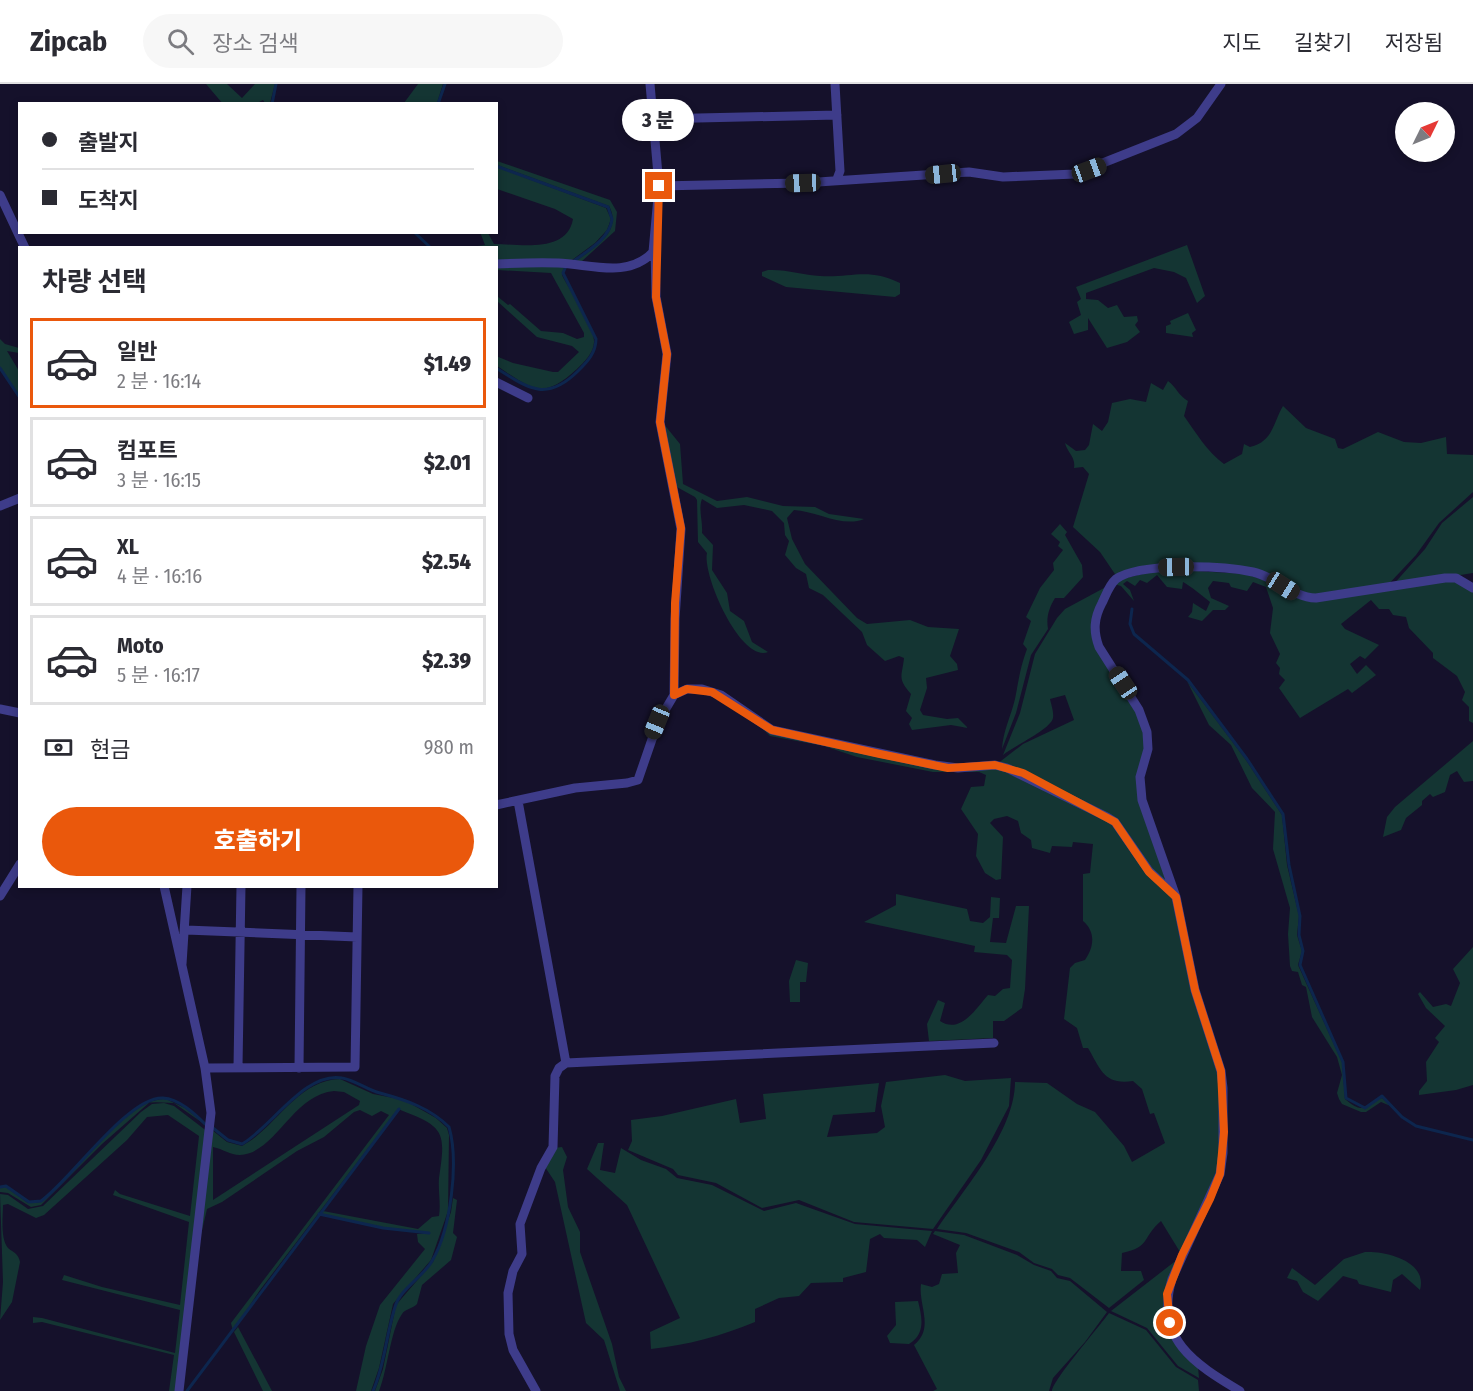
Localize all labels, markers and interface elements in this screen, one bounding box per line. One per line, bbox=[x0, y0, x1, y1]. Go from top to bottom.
search box bbox=[143, 14, 563, 68]
text: Zipcab bbox=[30, 25, 107, 58]
icon: search bbox=[164, 25, 197, 58]
text: 장소 검색 bbox=[212, 30, 298, 57]
text: 지도 bbox=[1222, 30, 1261, 56]
text: 길찾기 bbox=[1294, 30, 1352, 56]
text: 저장됨 bbox=[1385, 30, 1443, 56]
callout: 3 분 bbox=[623, 99, 695, 141]
north arrow bbox=[1395, 102, 1455, 162]
map controls bbox=[1395, 102, 1455, 162]
text: 3 분 bbox=[642, 108, 674, 132]
text: 출발지 bbox=[78, 129, 139, 156]
car bbox=[1069, 155, 1109, 185]
car bbox=[924, 163, 962, 185]
route end bbox=[645, 172, 672, 199]
car bbox=[785, 173, 821, 193]
text: 도착지 bbox=[78, 187, 139, 214]
text: 차량 선택 bbox=[42, 266, 147, 298]
icon: car bbox=[45, 336, 99, 390]
text: 일반 bbox=[117, 338, 157, 365]
text: $1.49 bbox=[424, 350, 471, 377]
text: 2 분 · 16:14 bbox=[117, 369, 201, 393]
icon: car bbox=[45, 435, 99, 489]
text: 컴포트 bbox=[117, 437, 178, 464]
text: $2.01 bbox=[424, 449, 471, 476]
text: 3 분 · 16:15 bbox=[117, 468, 201, 492]
text: XL bbox=[117, 533, 139, 560]
icon: car bbox=[45, 534, 99, 588]
text: $2.54 bbox=[422, 548, 471, 575]
car bbox=[1158, 558, 1194, 576]
text: 4 분 · 16:16 bbox=[117, 564, 202, 588]
car bbox=[1263, 569, 1303, 603]
text: Moto bbox=[117, 632, 164, 659]
icon: car bbox=[45, 633, 99, 687]
text: $2.39 bbox=[422, 647, 471, 674]
text: 5 분 · 16:17 bbox=[117, 663, 200, 687]
car bbox=[1105, 663, 1141, 703]
car bbox=[642, 702, 672, 742]
icon: cash bbox=[42, 731, 75, 764]
text: 980 m bbox=[424, 735, 474, 759]
text: 현금 bbox=[90, 736, 130, 763]
button: 호출하기 bbox=[42, 807, 474, 876]
route start bbox=[1156, 1309, 1183, 1336]

